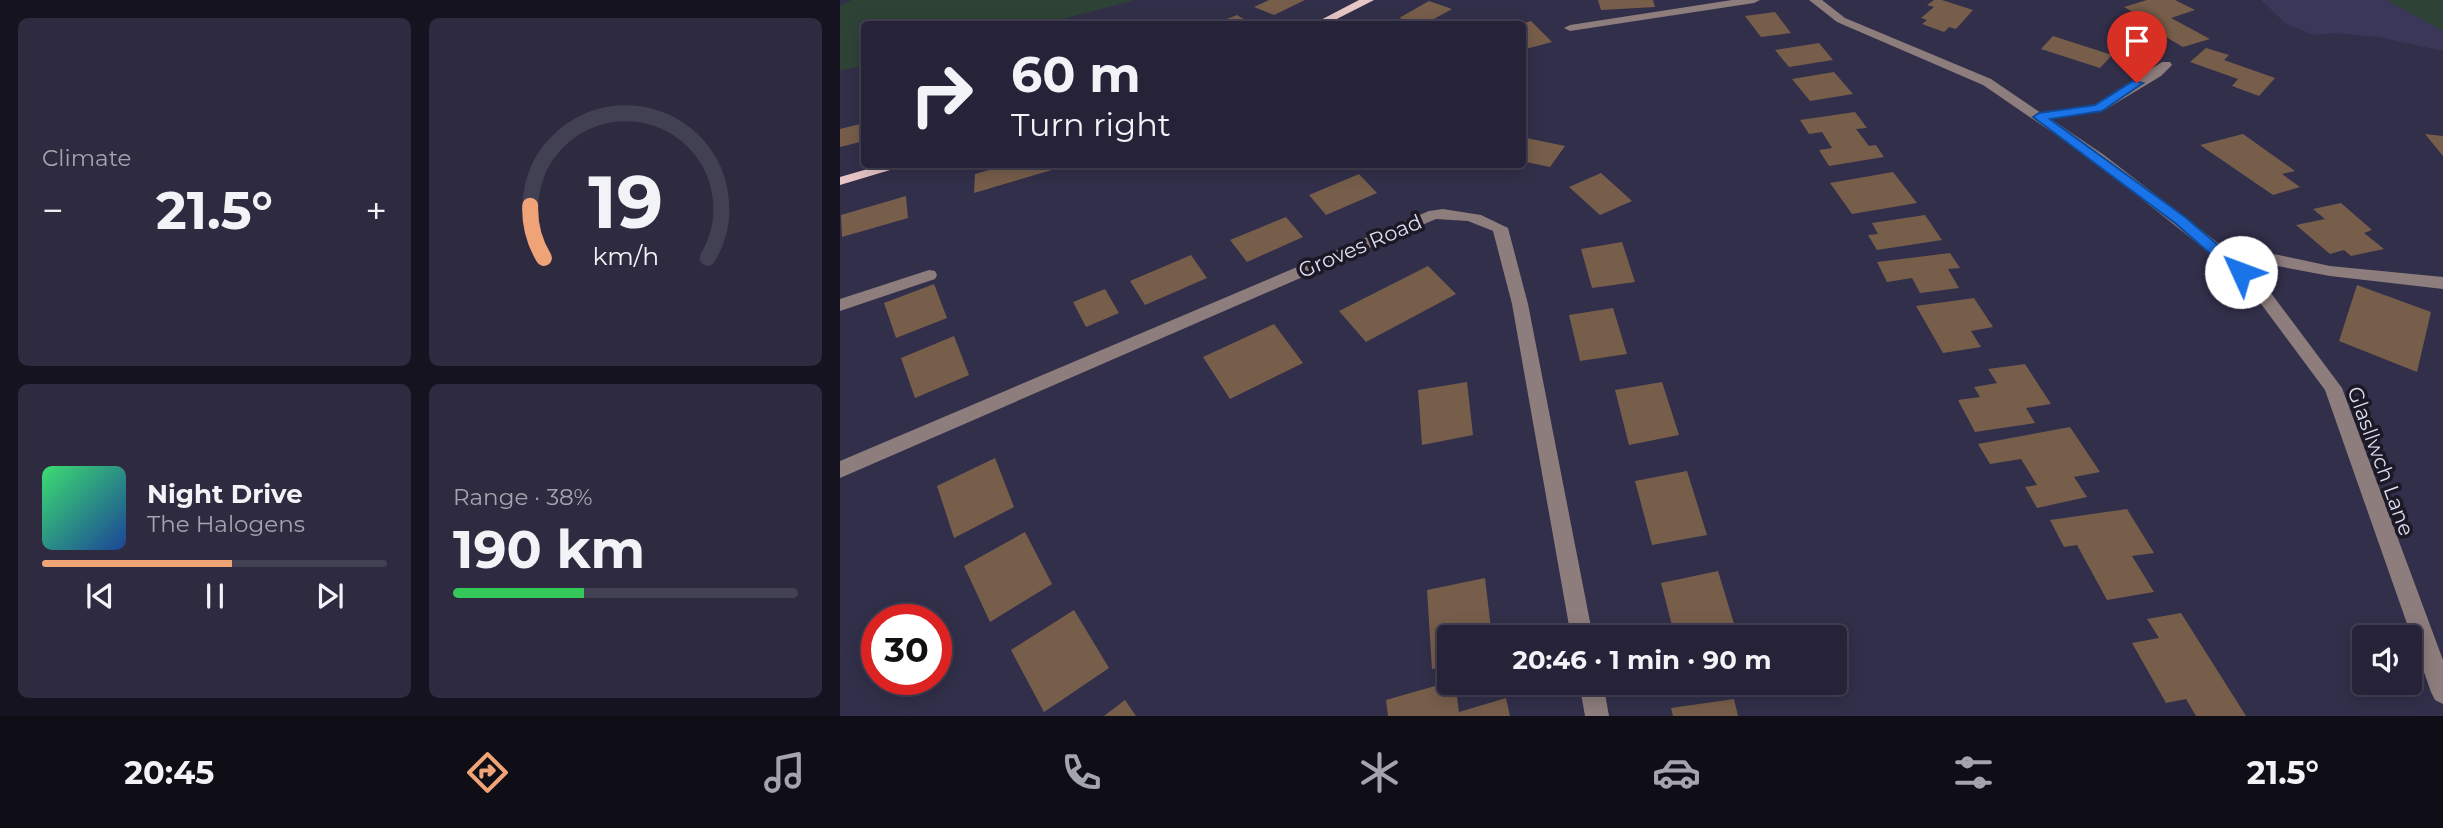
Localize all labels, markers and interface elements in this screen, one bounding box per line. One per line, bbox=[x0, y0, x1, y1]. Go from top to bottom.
pin bbox=[2107, 11, 2167, 83]
icon: arrive bbox=[2118, 22, 2156, 60]
text: 60 m bbox=[1011, 45, 1141, 104]
icon: right bbox=[896, 49, 987, 140]
text: Turn right bbox=[1011, 105, 1171, 144]
text: Climate bbox=[42, 144, 131, 172]
text: 19 bbox=[588, 158, 663, 246]
text: 21.5° bbox=[156, 179, 273, 242]
text: − bbox=[42, 187, 64, 234]
text: + bbox=[365, 187, 387, 234]
street label: Groves Road bbox=[1295, 209, 1425, 283]
position arrow bbox=[2204, 235, 2278, 309]
text: km/h bbox=[592, 241, 659, 271]
street label: Glasllwch Lane bbox=[2342, 383, 2420, 539]
text: Night Drive bbox=[147, 478, 303, 510]
text: Range · 38% bbox=[453, 483, 593, 511]
text: The Halogens bbox=[147, 510, 305, 538]
text: 190 km bbox=[453, 518, 645, 581]
icon: previous bbox=[81, 577, 119, 615]
icon: pause bbox=[196, 577, 234, 615]
icon: next bbox=[311, 577, 349, 615]
speed limit sign: 30 bbox=[861, 604, 952, 695]
map controls bbox=[2352, 625, 2422, 695]
button: sound bbox=[2352, 625, 2422, 695]
text: 20:46 · 1 min · 90 m bbox=[1513, 644, 1771, 676]
icon: directions bbox=[463, 748, 512, 797]
icon: music bbox=[760, 748, 809, 797]
icon: phone bbox=[1057, 748, 1106, 797]
icon: climate bbox=[1355, 748, 1404, 797]
icon: car bbox=[1652, 748, 1701, 797]
icon: filters bbox=[1949, 748, 1998, 797]
text: 20:45 bbox=[124, 753, 214, 792]
text: 21.5° bbox=[2247, 753, 2319, 792]

